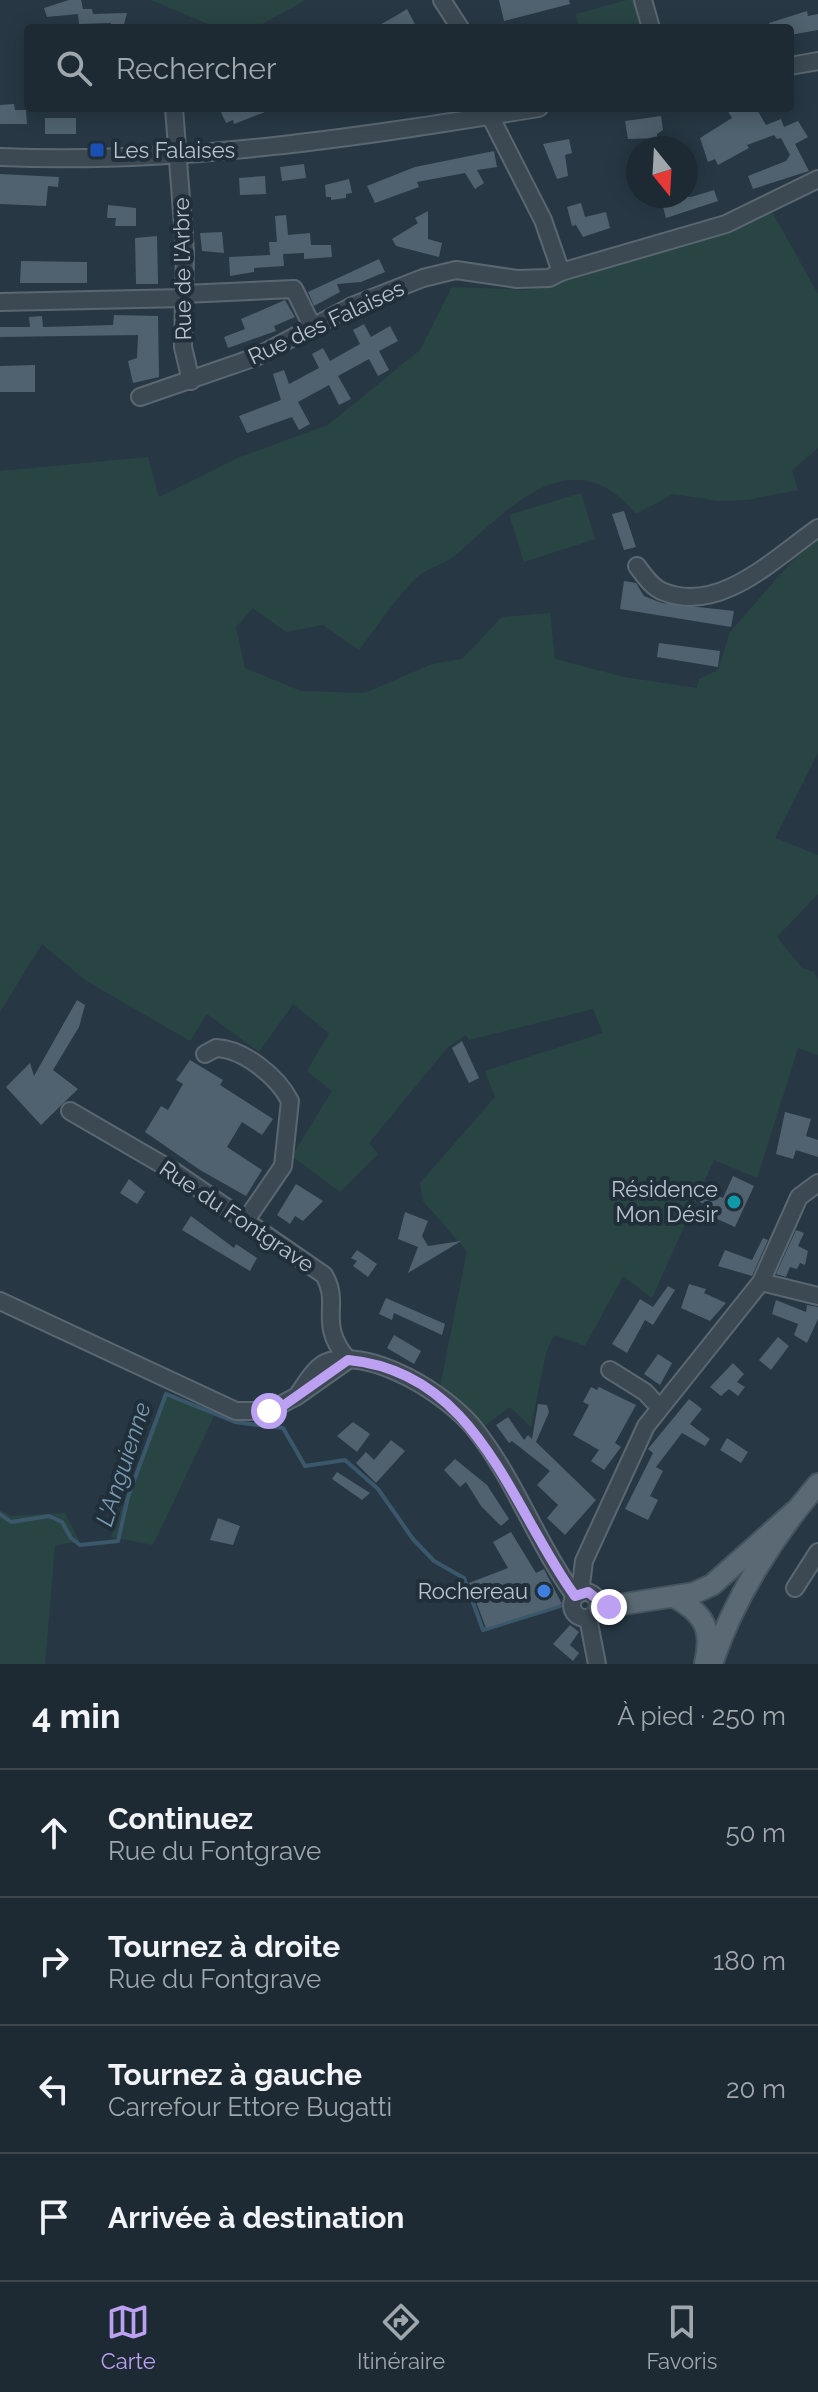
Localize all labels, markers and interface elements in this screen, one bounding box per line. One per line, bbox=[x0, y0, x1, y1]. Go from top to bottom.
search box bbox=[24, 24, 794, 112]
icon: search bbox=[52, 46, 96, 90]
text: Rechercher bbox=[116, 51, 276, 86]
north arrow bbox=[626, 136, 698, 208]
place label: Les Falaises bbox=[113, 137, 235, 163]
marker: Les Falaises bbox=[88, 141, 106, 159]
street label: Rue de l'Arbre bbox=[168, 197, 196, 341]
street label: Rue des Falaises bbox=[244, 274, 408, 370]
street label: Rue du Fontgrave bbox=[155, 1155, 319, 1277]
place label: Résidence Mon Désir bbox=[611, 1176, 718, 1227]
marker: Résidence Mon Désir bbox=[725, 1193, 743, 1211]
route start bbox=[251, 1393, 287, 1429]
water label: L'Anguienne bbox=[89, 1398, 157, 1530]
place label: Rochereau bbox=[418, 1578, 528, 1604]
marker: Rochereau bbox=[535, 1582, 553, 1600]
route end bbox=[591, 1589, 627, 1625]
text: 4 min bbox=[32, 1696, 120, 1736]
text: À pied · 250 m bbox=[617, 1701, 786, 1731]
text: Continuez bbox=[108, 1801, 253, 1836]
icon: ahead bbox=[32, 1811, 76, 1855]
text: 50 m bbox=[725, 1818, 786, 1848]
text: Rue du Fontgrave bbox=[108, 1836, 321, 1866]
text: Tournez à droite bbox=[108, 1929, 340, 1964]
icon: right bbox=[32, 1939, 76, 1983]
text: 180 m bbox=[713, 1946, 786, 1976]
text: Rue du Fontgrave bbox=[108, 1964, 321, 1994]
text: Tournez à gauche bbox=[108, 2057, 362, 2092]
icon: left bbox=[32, 2067, 76, 2111]
text: 20 m bbox=[726, 2074, 786, 2104]
text: Carrefour Ettore Bugatti bbox=[108, 2092, 392, 2122]
icon: arrive bbox=[32, 2195, 76, 2239]
text: Arrivée à destination bbox=[108, 2200, 404, 2235]
tab: Carte bbox=[101, 2300, 156, 2374]
tab: Itinéraire bbox=[357, 2300, 445, 2374]
tab: Favoris bbox=[647, 2300, 717, 2374]

